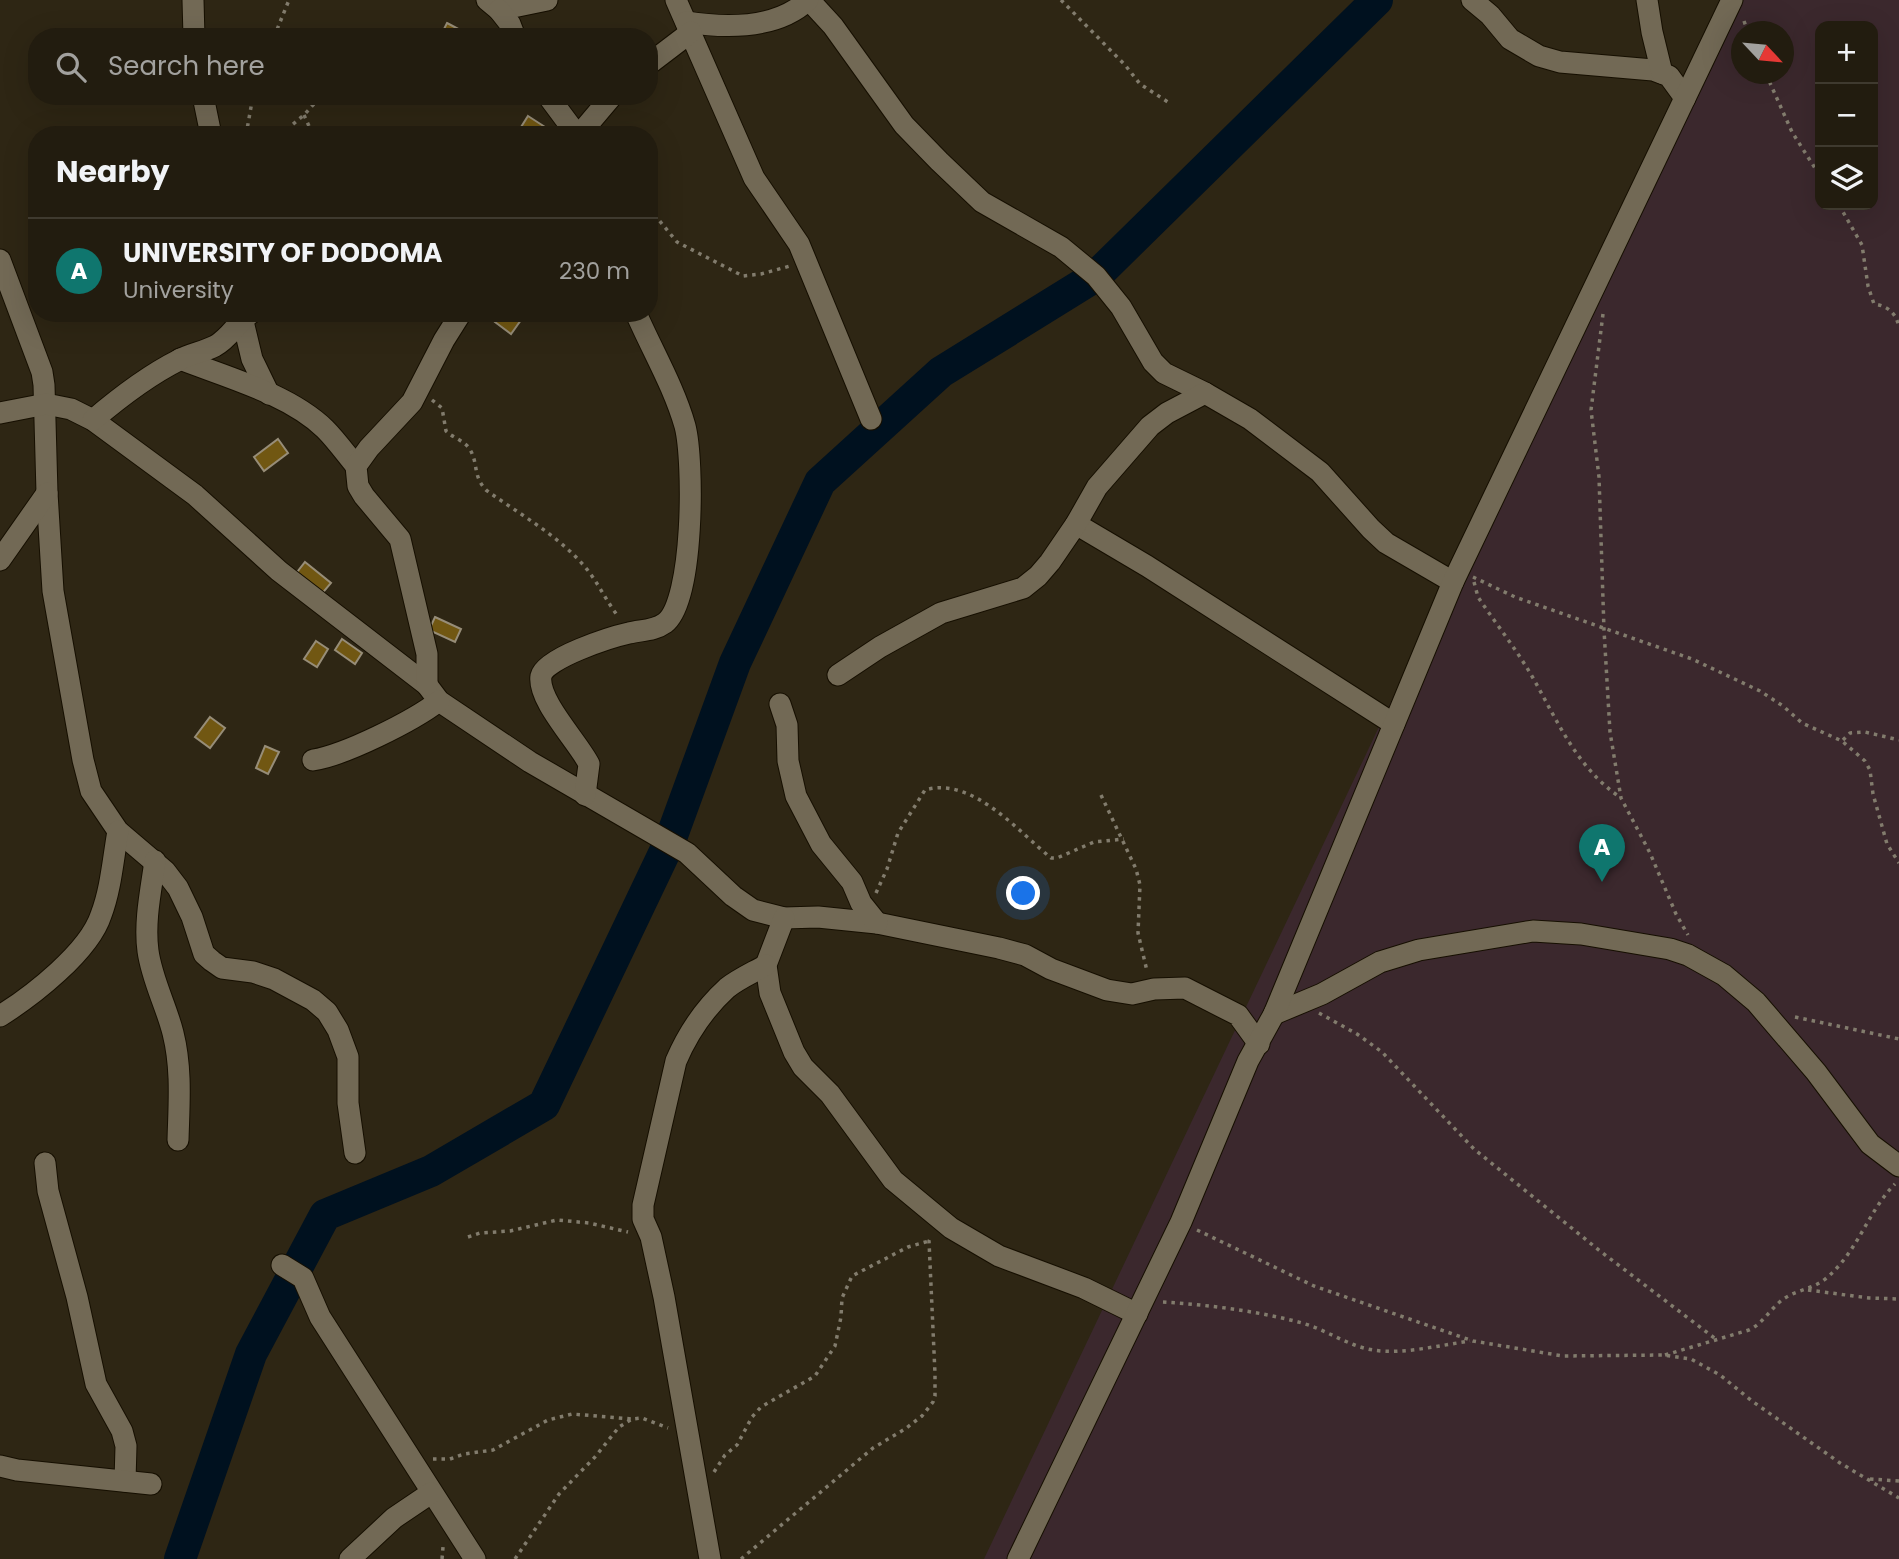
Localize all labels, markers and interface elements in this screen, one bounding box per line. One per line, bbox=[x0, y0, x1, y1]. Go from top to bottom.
north arrow bbox=[1731, 21, 1794, 84]
map controls bbox=[1815, 21, 1878, 210]
button: + bbox=[1815, 21, 1878, 84]
search box bbox=[28, 28, 658, 105]
icon: search bbox=[52, 48, 90, 86]
text: Search here bbox=[108, 48, 265, 84]
button: − bbox=[1815, 84, 1878, 147]
button: layers bbox=[1815, 147, 1878, 210]
text: Nearby bbox=[56, 150, 170, 193]
text: UNIVERSITY OF DODOMA bbox=[123, 235, 442, 271]
text: A bbox=[71, 255, 87, 287]
text: 230 m bbox=[559, 255, 630, 287]
text: University bbox=[123, 274, 234, 306]
pin: A bbox=[1579, 824, 1625, 882]
your location bbox=[1006, 876, 1040, 910]

